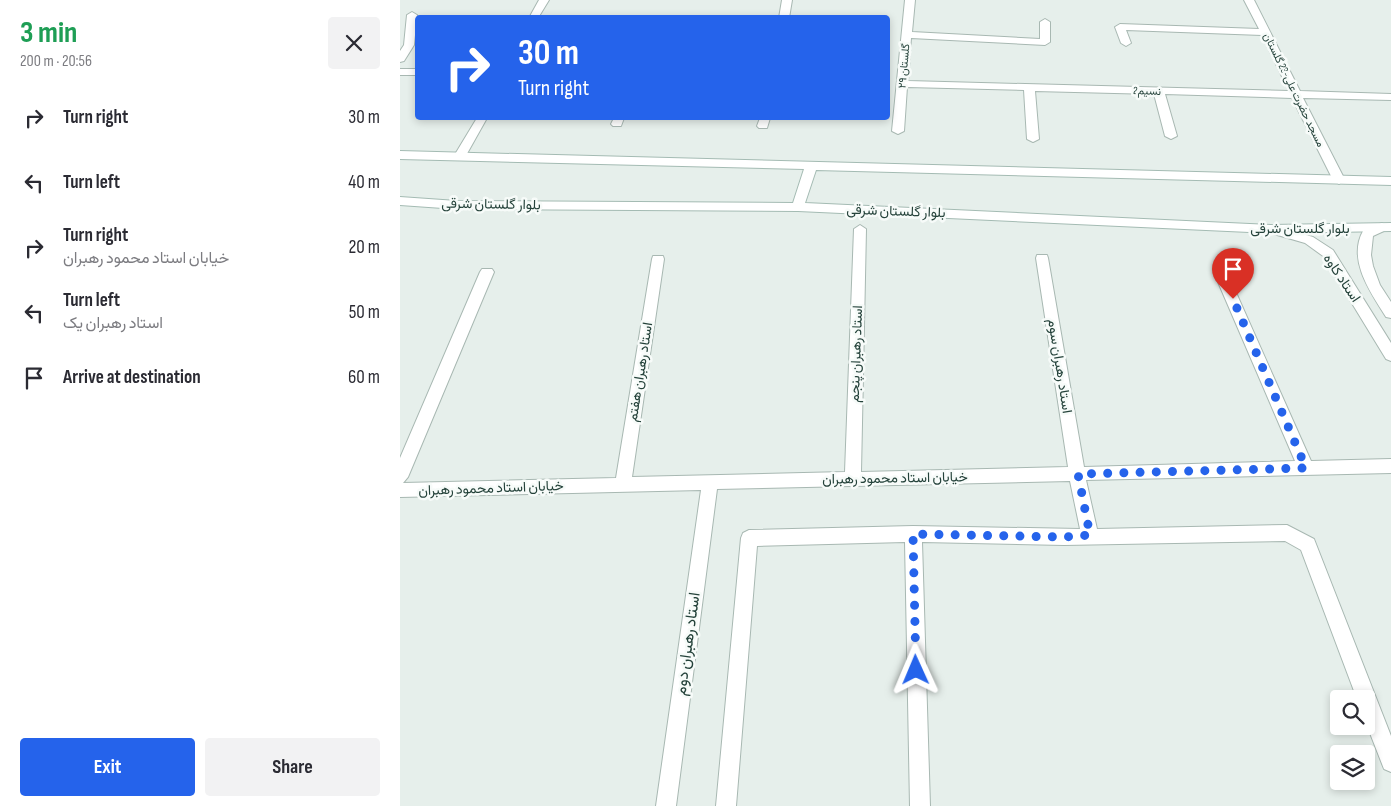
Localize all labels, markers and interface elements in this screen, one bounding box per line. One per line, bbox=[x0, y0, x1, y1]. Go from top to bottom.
text: 3 min bbox=[20, 15, 77, 51]
button: close bbox=[328, 17, 380, 69]
street label: مسجد حضرت علی-23 گلستان bbox=[1261, 31, 1327, 149]
text: 30 m bbox=[518, 32, 579, 75]
icon: right bbox=[435, 35, 500, 100]
street label: گلستان ۲۹ bbox=[896, 43, 912, 89]
text: 200 m · 20:56 bbox=[20, 52, 92, 71]
text: Turn right bbox=[518, 75, 589, 102]
street label: نسیم2 bbox=[1133, 84, 1161, 99]
icon: right bbox=[20, 104, 48, 132]
text: Turn right bbox=[63, 106, 128, 129]
text: 30 m bbox=[348, 106, 380, 129]
icon: left bbox=[20, 169, 48, 197]
text: Turn left bbox=[63, 171, 120, 194]
text: 40 m bbox=[348, 171, 380, 194]
street label: بلوار گلستان شرقی bbox=[441, 195, 541, 213]
street label: بلوار گلستان شرقی bbox=[846, 201, 946, 221]
street label: بلوار گلستان شرقی bbox=[1250, 220, 1350, 237]
text: Turn right bbox=[63, 224, 128, 247]
icon: right bbox=[20, 234, 48, 262]
text: 20 m bbox=[348, 236, 380, 259]
pin bbox=[1212, 248, 1254, 299]
text: خیابان استاد محمود رهبران bbox=[63, 249, 229, 268]
street label: استاد کاوه bbox=[1320, 251, 1364, 305]
icon: arrive bbox=[1219, 255, 1247, 283]
text: Turn left bbox=[63, 289, 120, 312]
icon: left bbox=[20, 299, 48, 327]
text: 50 m bbox=[349, 301, 380, 324]
street label: استاد رهبران پنجم bbox=[846, 305, 867, 403]
text: استاد رهبران یک bbox=[63, 314, 163, 333]
street label: استاد رهبران سوم bbox=[1044, 318, 1076, 414]
street label: استاد رهبران هفتم bbox=[624, 321, 656, 423]
icon: arrive bbox=[20, 364, 48, 392]
text: Arrive at destination bbox=[63, 366, 201, 389]
text: 60 m bbox=[348, 366, 380, 389]
street label: خیابان استاد محمود رهبران bbox=[822, 468, 968, 488]
street label: خیابان استاد محمود رهبران bbox=[418, 477, 564, 499]
street label: استاد رهبران دوم bbox=[671, 591, 705, 697]
position arrow bbox=[889, 643, 941, 695]
map controls bbox=[1330, 690, 1375, 790]
button: search bbox=[1330, 690, 1375, 735]
button: Exit bbox=[20, 738, 195, 796]
button: Share bbox=[205, 738, 380, 796]
button: layers bbox=[1330, 745, 1375, 790]

